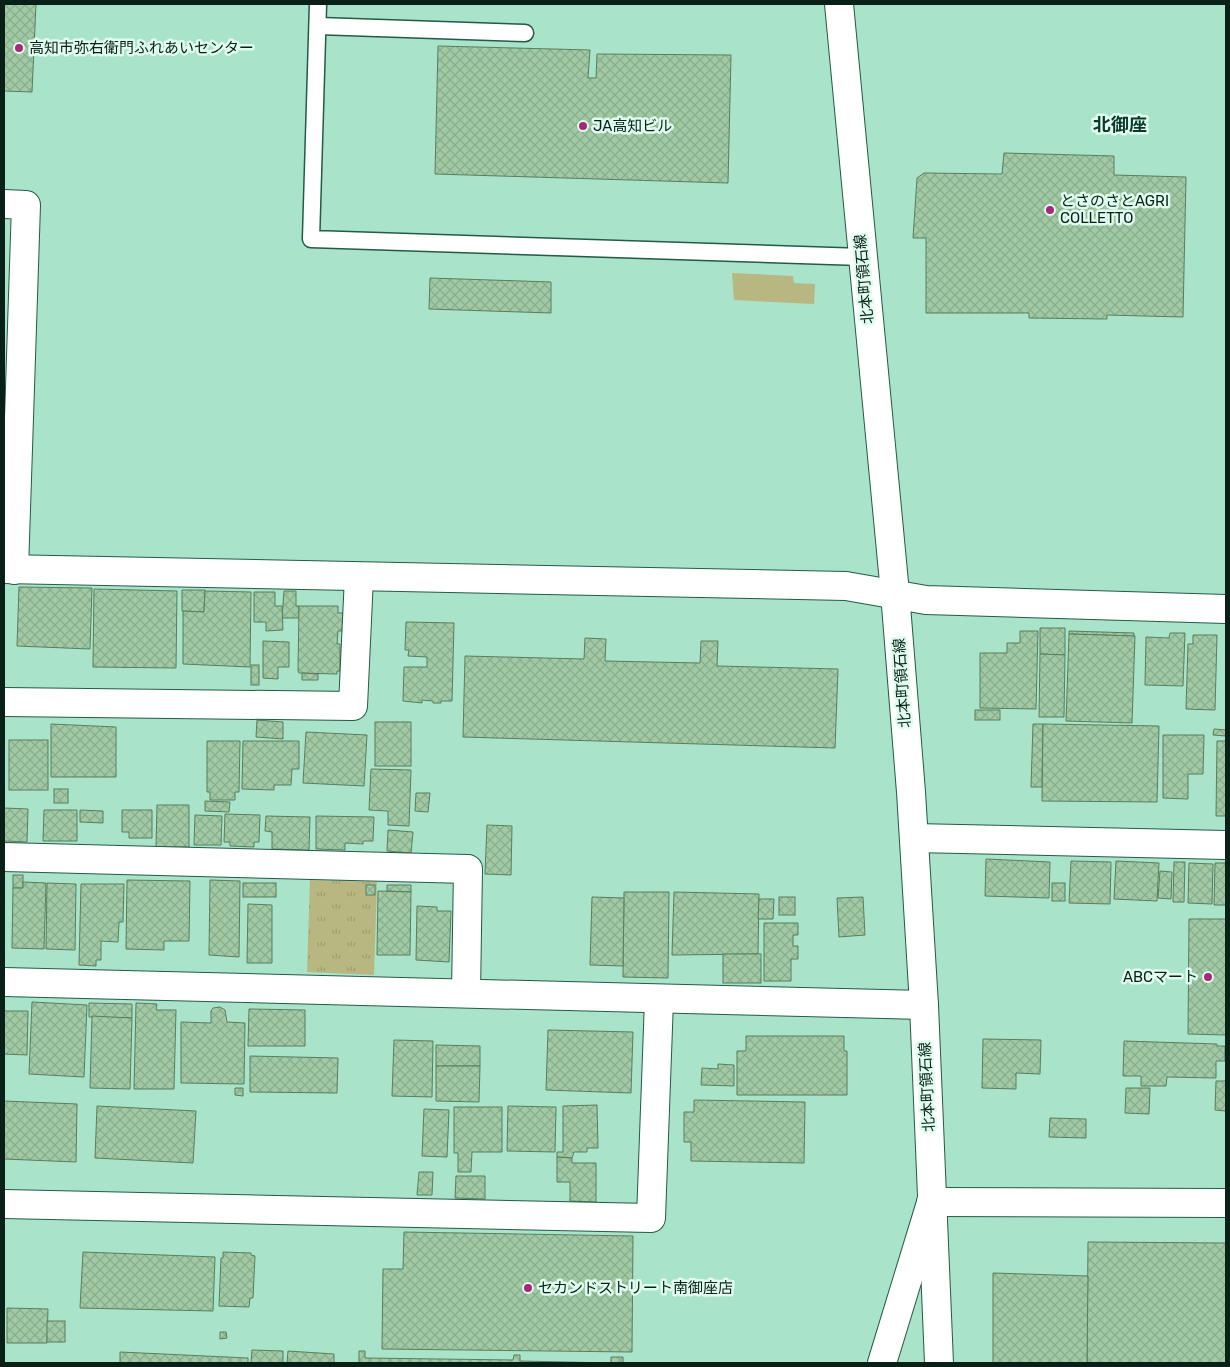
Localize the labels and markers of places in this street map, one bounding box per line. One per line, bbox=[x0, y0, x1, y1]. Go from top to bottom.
place label: 高知市弥右衛門ふれあいセンター bbox=[29, 39, 254, 57]
marker: 高知市弥右衛門ふれあいセンター bbox=[13, 42, 25, 54]
place label: JA高知ビル bbox=[593, 117, 672, 135]
marker: JA高知ビル bbox=[577, 120, 589, 132]
place label: とさのさとAGRI COLLETTO bbox=[1060, 192, 1169, 227]
marker: とさのさとAGRI COLLETTO bbox=[1044, 204, 1056, 216]
place label: ABCマート bbox=[1123, 968, 1198, 986]
marker: ABCマート bbox=[1202, 971, 1214, 983]
place label: セカンドストリート南御座店 bbox=[538, 1279, 733, 1297]
marker: セカンドストリート南御座店 bbox=[522, 1282, 534, 1294]

